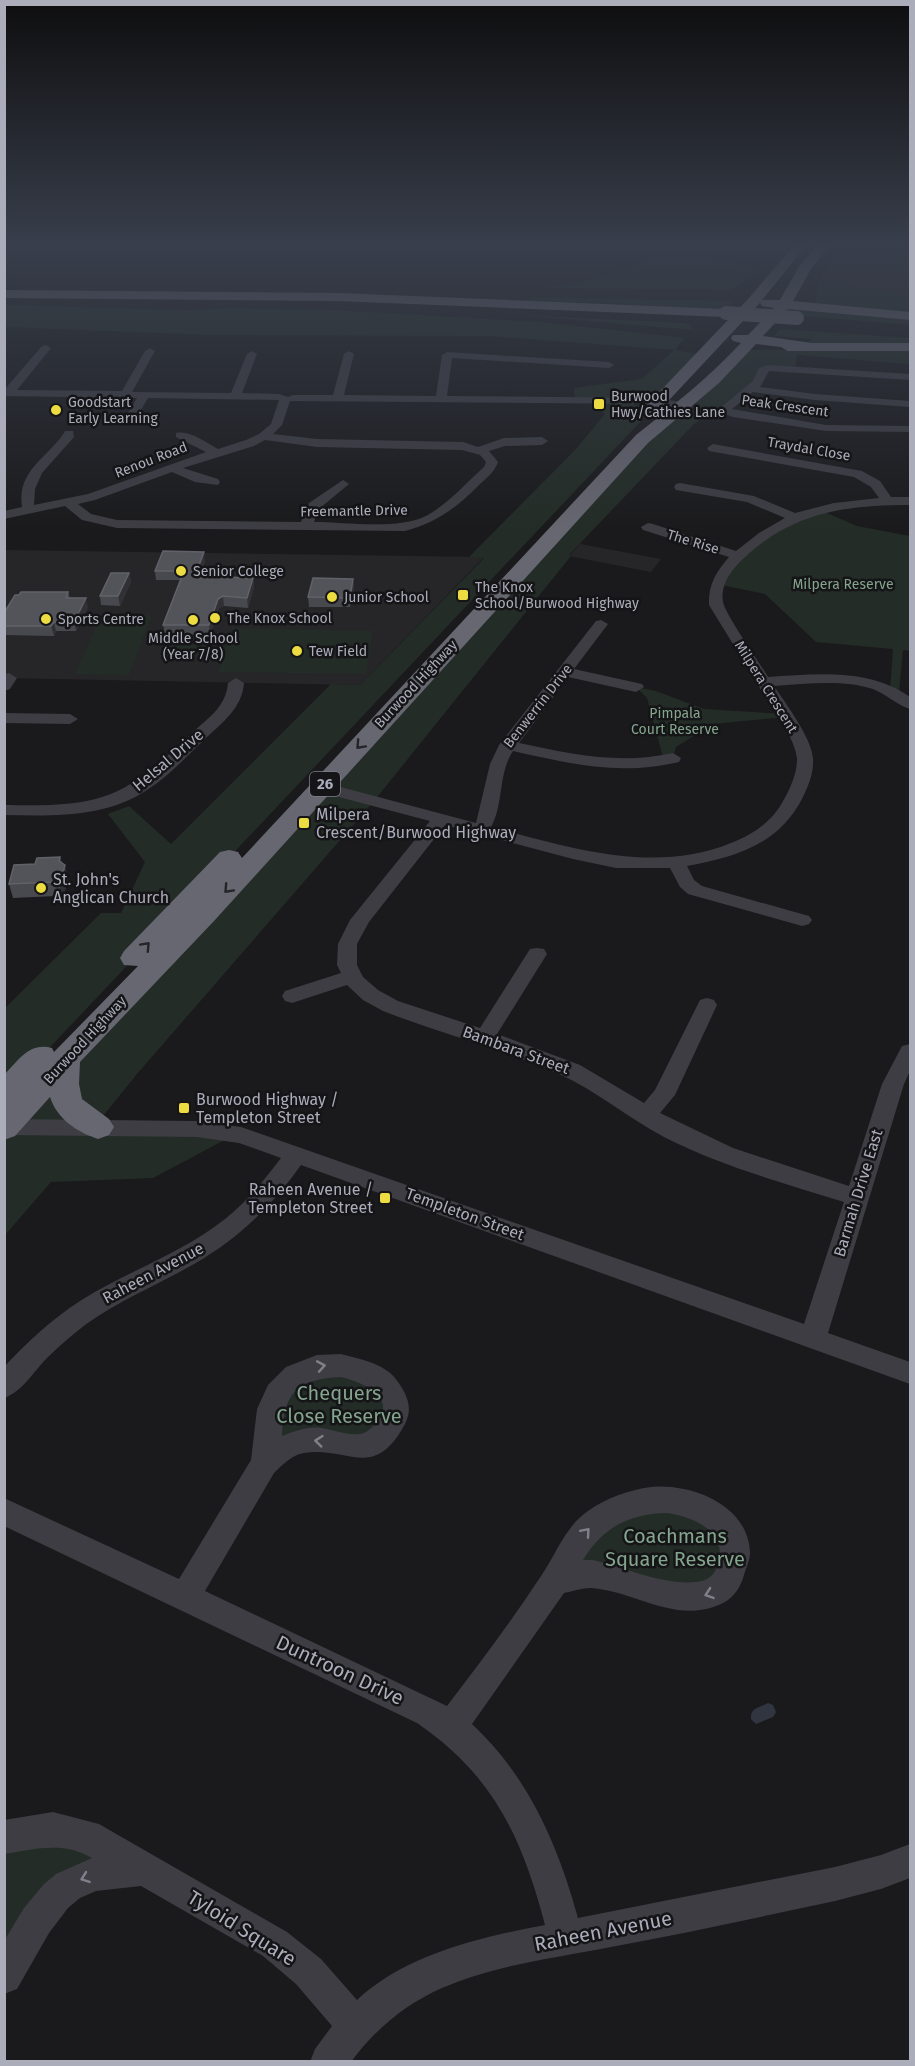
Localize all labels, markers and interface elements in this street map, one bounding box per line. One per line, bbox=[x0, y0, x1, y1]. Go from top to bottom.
place label: Burwood Hwy/Cathies Lane bbox=[611, 388, 725, 421]
street label: Peak Crescent bbox=[740, 391, 831, 421]
place label: Goodstart Early Learning bbox=[68, 394, 158, 427]
marker: Burwood Hwy/Cathies Lane bbox=[592, 397, 606, 411]
marker: Goodstart Early Learning bbox=[49, 403, 63, 417]
street label: Traydal Close bbox=[766, 433, 852, 465]
street label: Renou Road bbox=[112, 438, 190, 482]
street label: Freemantle Drive bbox=[300, 502, 408, 520]
street label: The Rise bbox=[665, 526, 721, 558]
place label: Senior College bbox=[193, 563, 284, 580]
marker: Senior College bbox=[174, 564, 188, 578]
park label: Milpera Reserve bbox=[792, 576, 894, 593]
place label: The Knox School/Burwood Highway bbox=[475, 579, 639, 612]
marker: The Knox School/Burwood Highway bbox=[456, 588, 470, 602]
place label: Junior School bbox=[344, 589, 429, 606]
marker: Junior School bbox=[325, 590, 339, 604]
place label: The Knox School bbox=[227, 610, 332, 627]
place label: Sports Centre bbox=[58, 611, 144, 628]
marker: The Knox School bbox=[208, 611, 222, 625]
marker: Sports Centre bbox=[39, 612, 53, 626]
marker: Middle School (Year 7/8) bbox=[186, 613, 200, 627]
place label: Middle School (Year 7/8) bbox=[148, 630, 238, 663]
street label: Burwood Highway bbox=[371, 637, 461, 731]
street label: Milpera Crescent bbox=[731, 638, 802, 737]
place label: Tew Field bbox=[309, 643, 367, 660]
marker: Tew Field bbox=[290, 644, 304, 658]
street label: Benwerrin Drive bbox=[500, 661, 576, 751]
park label: Pimpala Court Reserve bbox=[631, 705, 719, 738]
street label: Helsal Drive bbox=[129, 725, 207, 795]
one-way arrow bbox=[356, 738, 367, 749]
road number: 26 bbox=[310, 772, 340, 796]
place label: Milpera Crescent/Burwood Highway bbox=[316, 805, 516, 842]
marker: Milpera Crescent/Burwood Highway bbox=[297, 816, 311, 830]
place label: St. John's Anglican Church bbox=[53, 870, 169, 907]
marker: St. John's Anglican Church bbox=[34, 881, 48, 895]
one-way arrow bbox=[225, 882, 236, 893]
one-way arrow bbox=[138, 942, 149, 953]
street label: Burwood Highway bbox=[40, 993, 130, 1087]
street label: Bambara Street bbox=[460, 1022, 572, 1078]
place label: Burwood Highway / Templeton Street bbox=[196, 1090, 338, 1127]
marker: Burwood Highway / Templeton Street bbox=[177, 1101, 191, 1115]
street label: Barmah Drive East bbox=[830, 1127, 887, 1259]
place label: Raheen Avenue / Templeton Street bbox=[248, 1180, 373, 1217]
street label: Templeton Street bbox=[403, 1184, 527, 1244]
marker: Raheen Avenue / Templeton Street bbox=[378, 1191, 392, 1205]
street label: Raheen Avenue bbox=[99, 1238, 207, 1308]
one-way arrow bbox=[316, 1360, 326, 1373]
park label: Chequers Close Reserve bbox=[276, 1381, 402, 1428]
one-way arrow bbox=[314, 1435, 323, 1448]
park label: Coachmans Square Reserve bbox=[605, 1524, 745, 1571]
one-way arrow bbox=[579, 1528, 590, 1539]
one-way arrow bbox=[705, 1586, 715, 1599]
street label: Duntroon Drive bbox=[272, 1630, 408, 1710]
one-way arrow bbox=[80, 1871, 90, 1884]
street label: Tyloid Square bbox=[183, 1885, 301, 1971]
street label: Raheen Avenue bbox=[532, 1906, 674, 1956]

